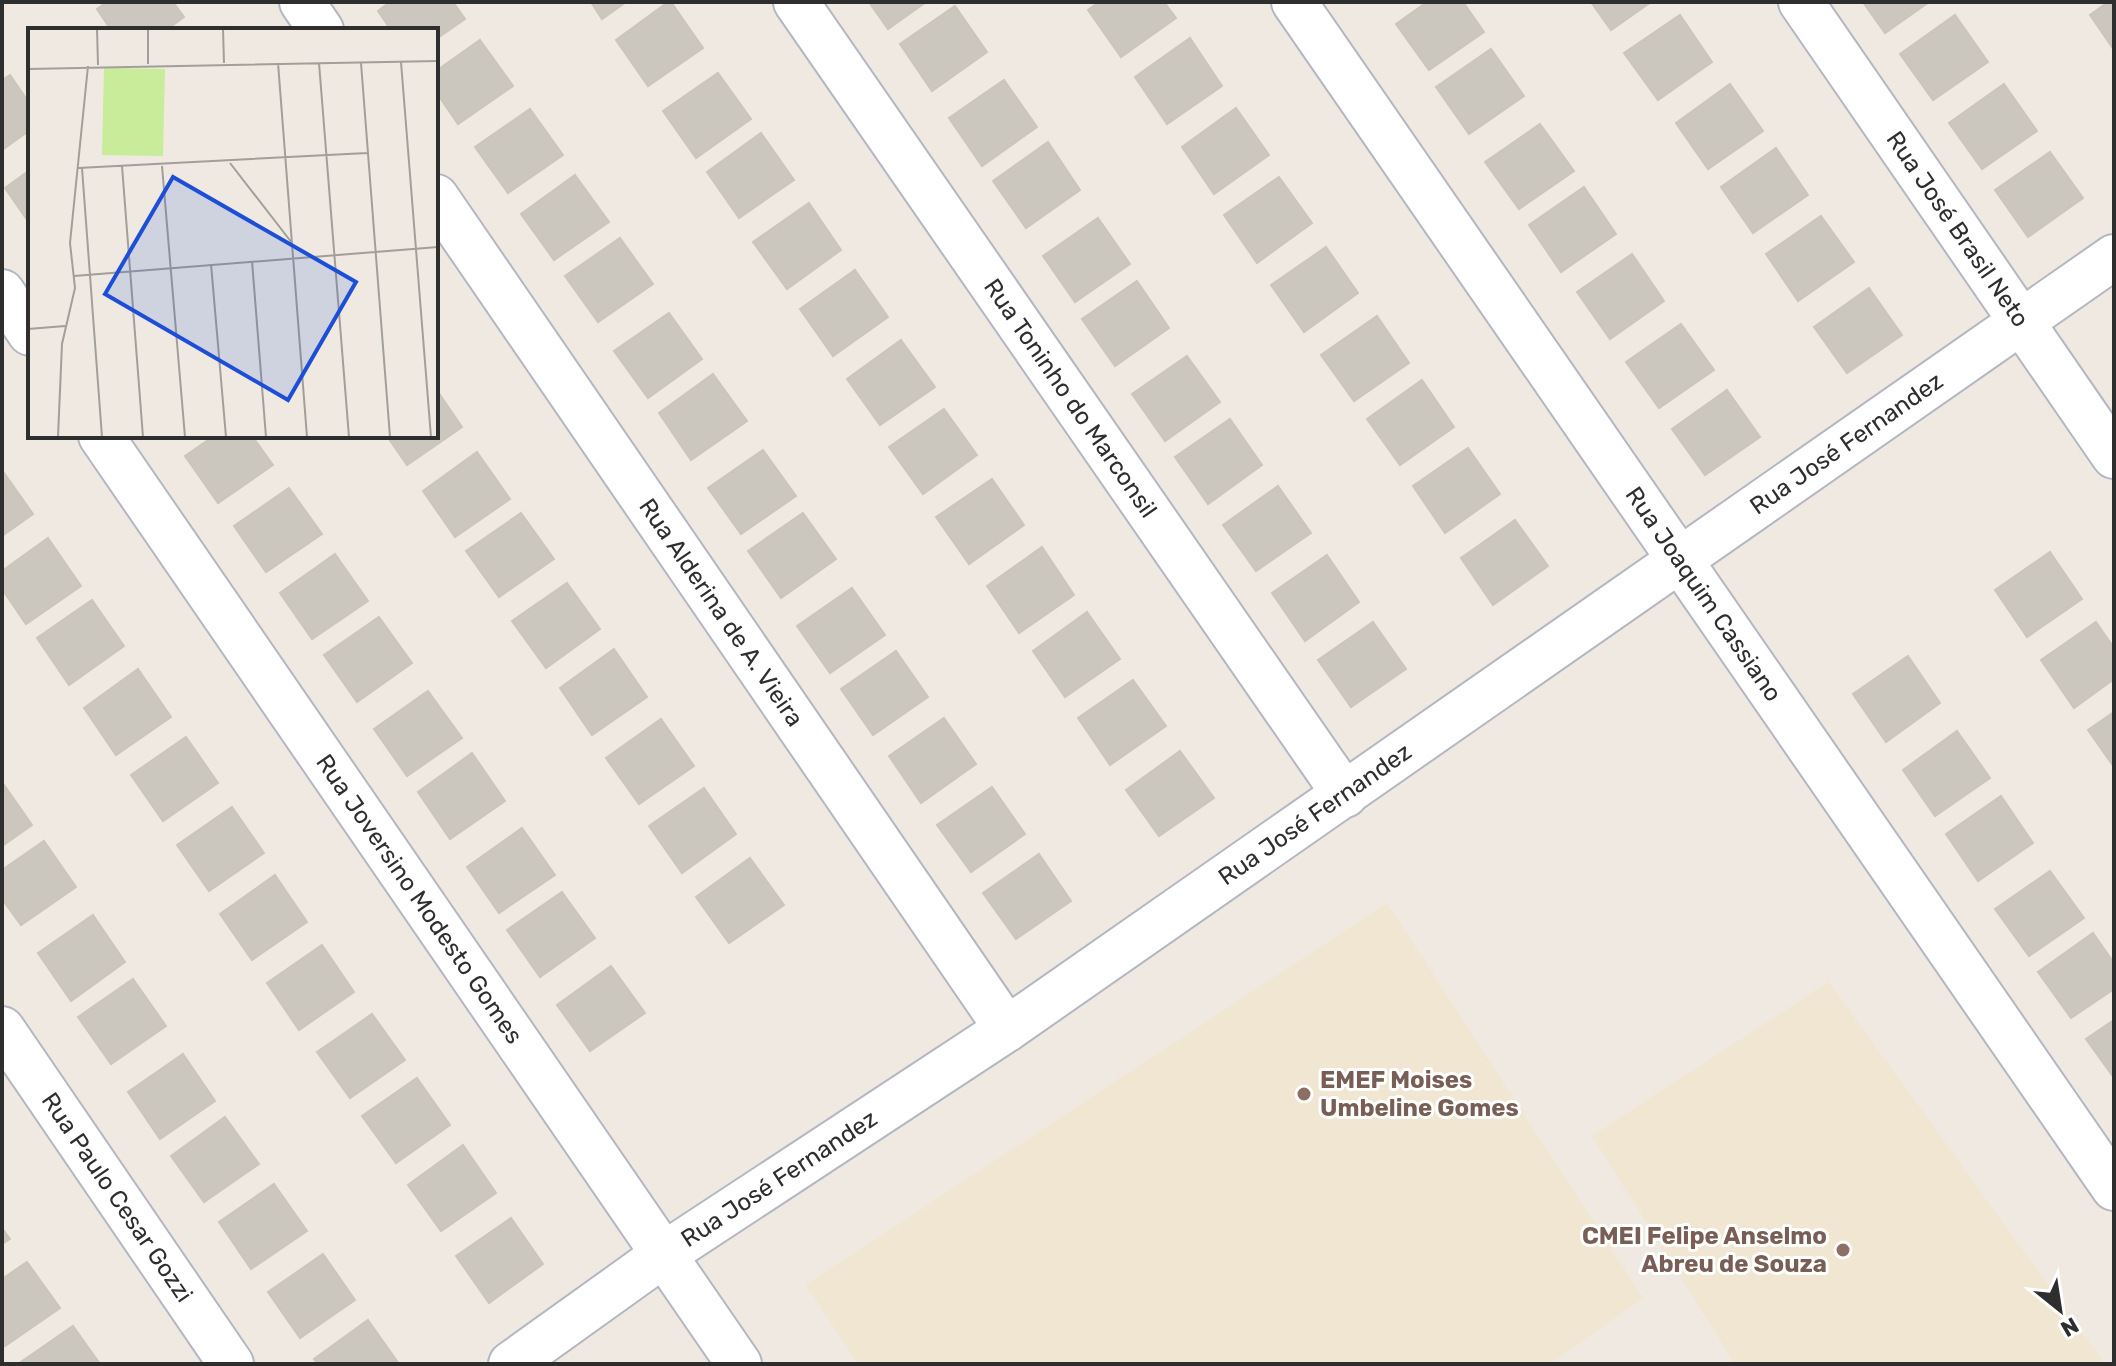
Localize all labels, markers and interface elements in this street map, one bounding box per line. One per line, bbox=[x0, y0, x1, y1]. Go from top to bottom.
inset map bbox=[28, 28, 438, 438]
street label: Rua José Brasil Neto bbox=[1881, 126, 2035, 332]
street label: Rua Toninho do Marconsil bbox=[978, 274, 1163, 523]
street label: Rua José Fernandez bbox=[1745, 367, 1948, 520]
street label: Rua Joaquim Cassiano bbox=[1620, 482, 1787, 707]
street label: Rua Alderina de A. Vieira bbox=[633, 493, 809, 732]
street label: Rua José Fernandez bbox=[1213, 737, 1417, 891]
street label: Rua Joversino Modesto Gomes bbox=[310, 749, 529, 1049]
place label: EMEF Moises Umbeline Gomes bbox=[1320, 1066, 1519, 1122]
marker: EMEF Moises Umbeline Gomes bbox=[1295, 1085, 1313, 1103]
street label: Rua Paulo Cesar Gozzi bbox=[36, 1087, 198, 1307]
street label: Rua José Fernandez bbox=[676, 1104, 882, 1253]
place label: CMEI Felipe Anselmo Abreu de Souza bbox=[1582, 1222, 1827, 1278]
marker: CMEI Felipe Anselmo Abreu de Souza bbox=[1834, 1241, 1852, 1259]
north arrow bbox=[2020, 1270, 2100, 1350]
text: N bbox=[2056, 1311, 2083, 1343]

